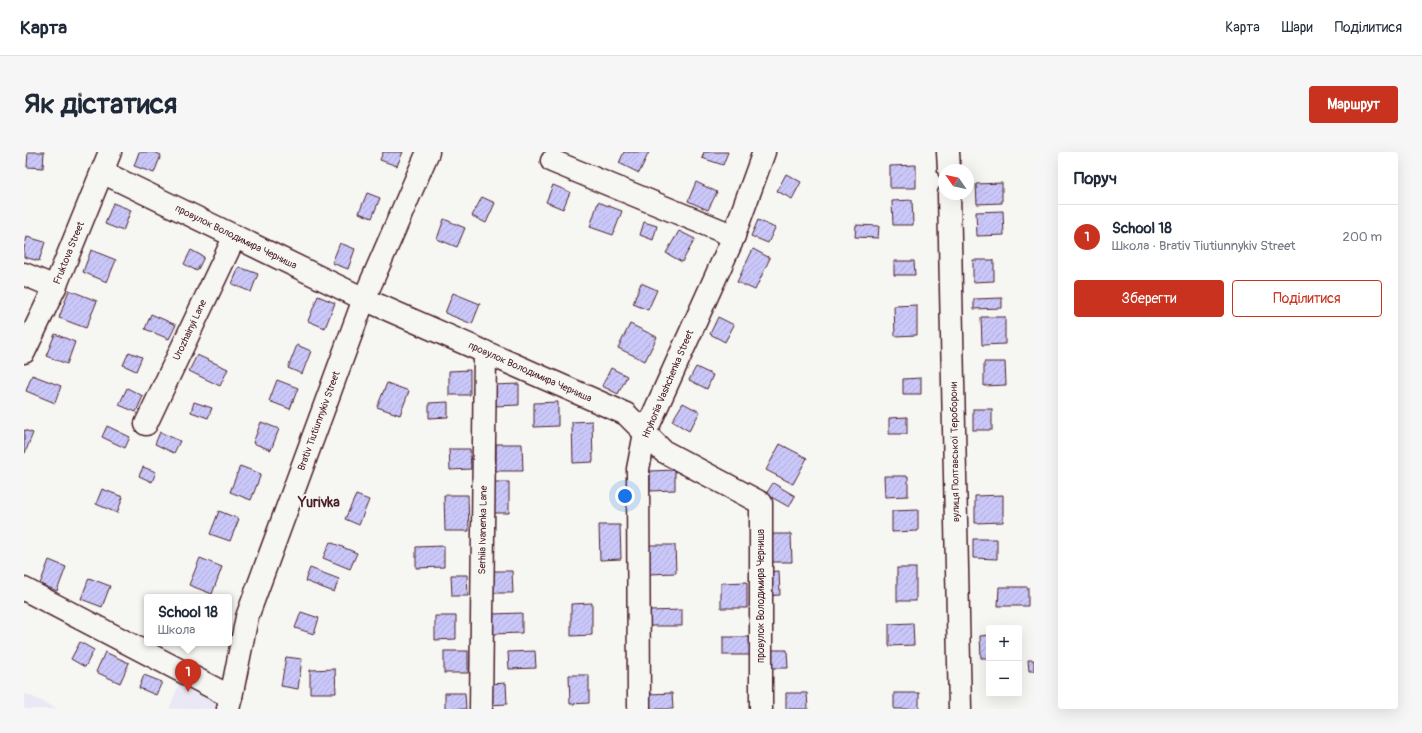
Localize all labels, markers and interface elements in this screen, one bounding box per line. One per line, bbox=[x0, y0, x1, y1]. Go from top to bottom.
text: Карта bbox=[20, 16, 67, 40]
text: Карта bbox=[1225, 19, 1260, 36]
text: Шари bbox=[1282, 19, 1313, 36]
text: Поділитися bbox=[1335, 19, 1402, 36]
button: Маршрут bbox=[1309, 86, 1398, 123]
text: Як дістатися bbox=[24, 87, 177, 122]
north arrow bbox=[938, 164, 974, 200]
text: Поруч bbox=[1074, 168, 1117, 189]
street label: провулок Володимира Черниша bbox=[173, 202, 299, 272]
street label: Fruktova Street bbox=[51, 219, 87, 286]
text: School 18 bbox=[1112, 219, 1172, 238]
text: 1 bbox=[1084, 229, 1090, 245]
text: 200 m bbox=[1343, 229, 1382, 245]
text: Школа · Brativ Tiutiunnykiv Street bbox=[1112, 238, 1296, 254]
button: Зберегти bbox=[1074, 280, 1224, 317]
button: Поділитися bbox=[1232, 280, 1382, 317]
street label: Urozhainyi Lane bbox=[171, 298, 209, 362]
street label: Hryhoriia Vashchenka Street bbox=[640, 327, 697, 440]
street label: провулок Володимира Черниша bbox=[466, 339, 594, 405]
street label: Brativ Tiutiunnykiv Street bbox=[295, 369, 343, 472]
street label: вулиця Полтавської Тероборони bbox=[948, 381, 962, 522]
street label: Serhiia Ivanenka Lane bbox=[476, 485, 490, 574]
your location bbox=[615, 486, 635, 506]
district label: Yurivka bbox=[297, 494, 340, 511]
street label: провулок Володимира Черниша bbox=[755, 529, 767, 663]
popup bbox=[144, 594, 232, 646]
text: School 18 bbox=[158, 603, 218, 622]
text: Школа bbox=[158, 622, 195, 638]
map controls bbox=[986, 625, 1022, 697]
button: + bbox=[986, 625, 1022, 661]
pin: 1 bbox=[175, 659, 201, 692]
button: − bbox=[986, 661, 1022, 697]

